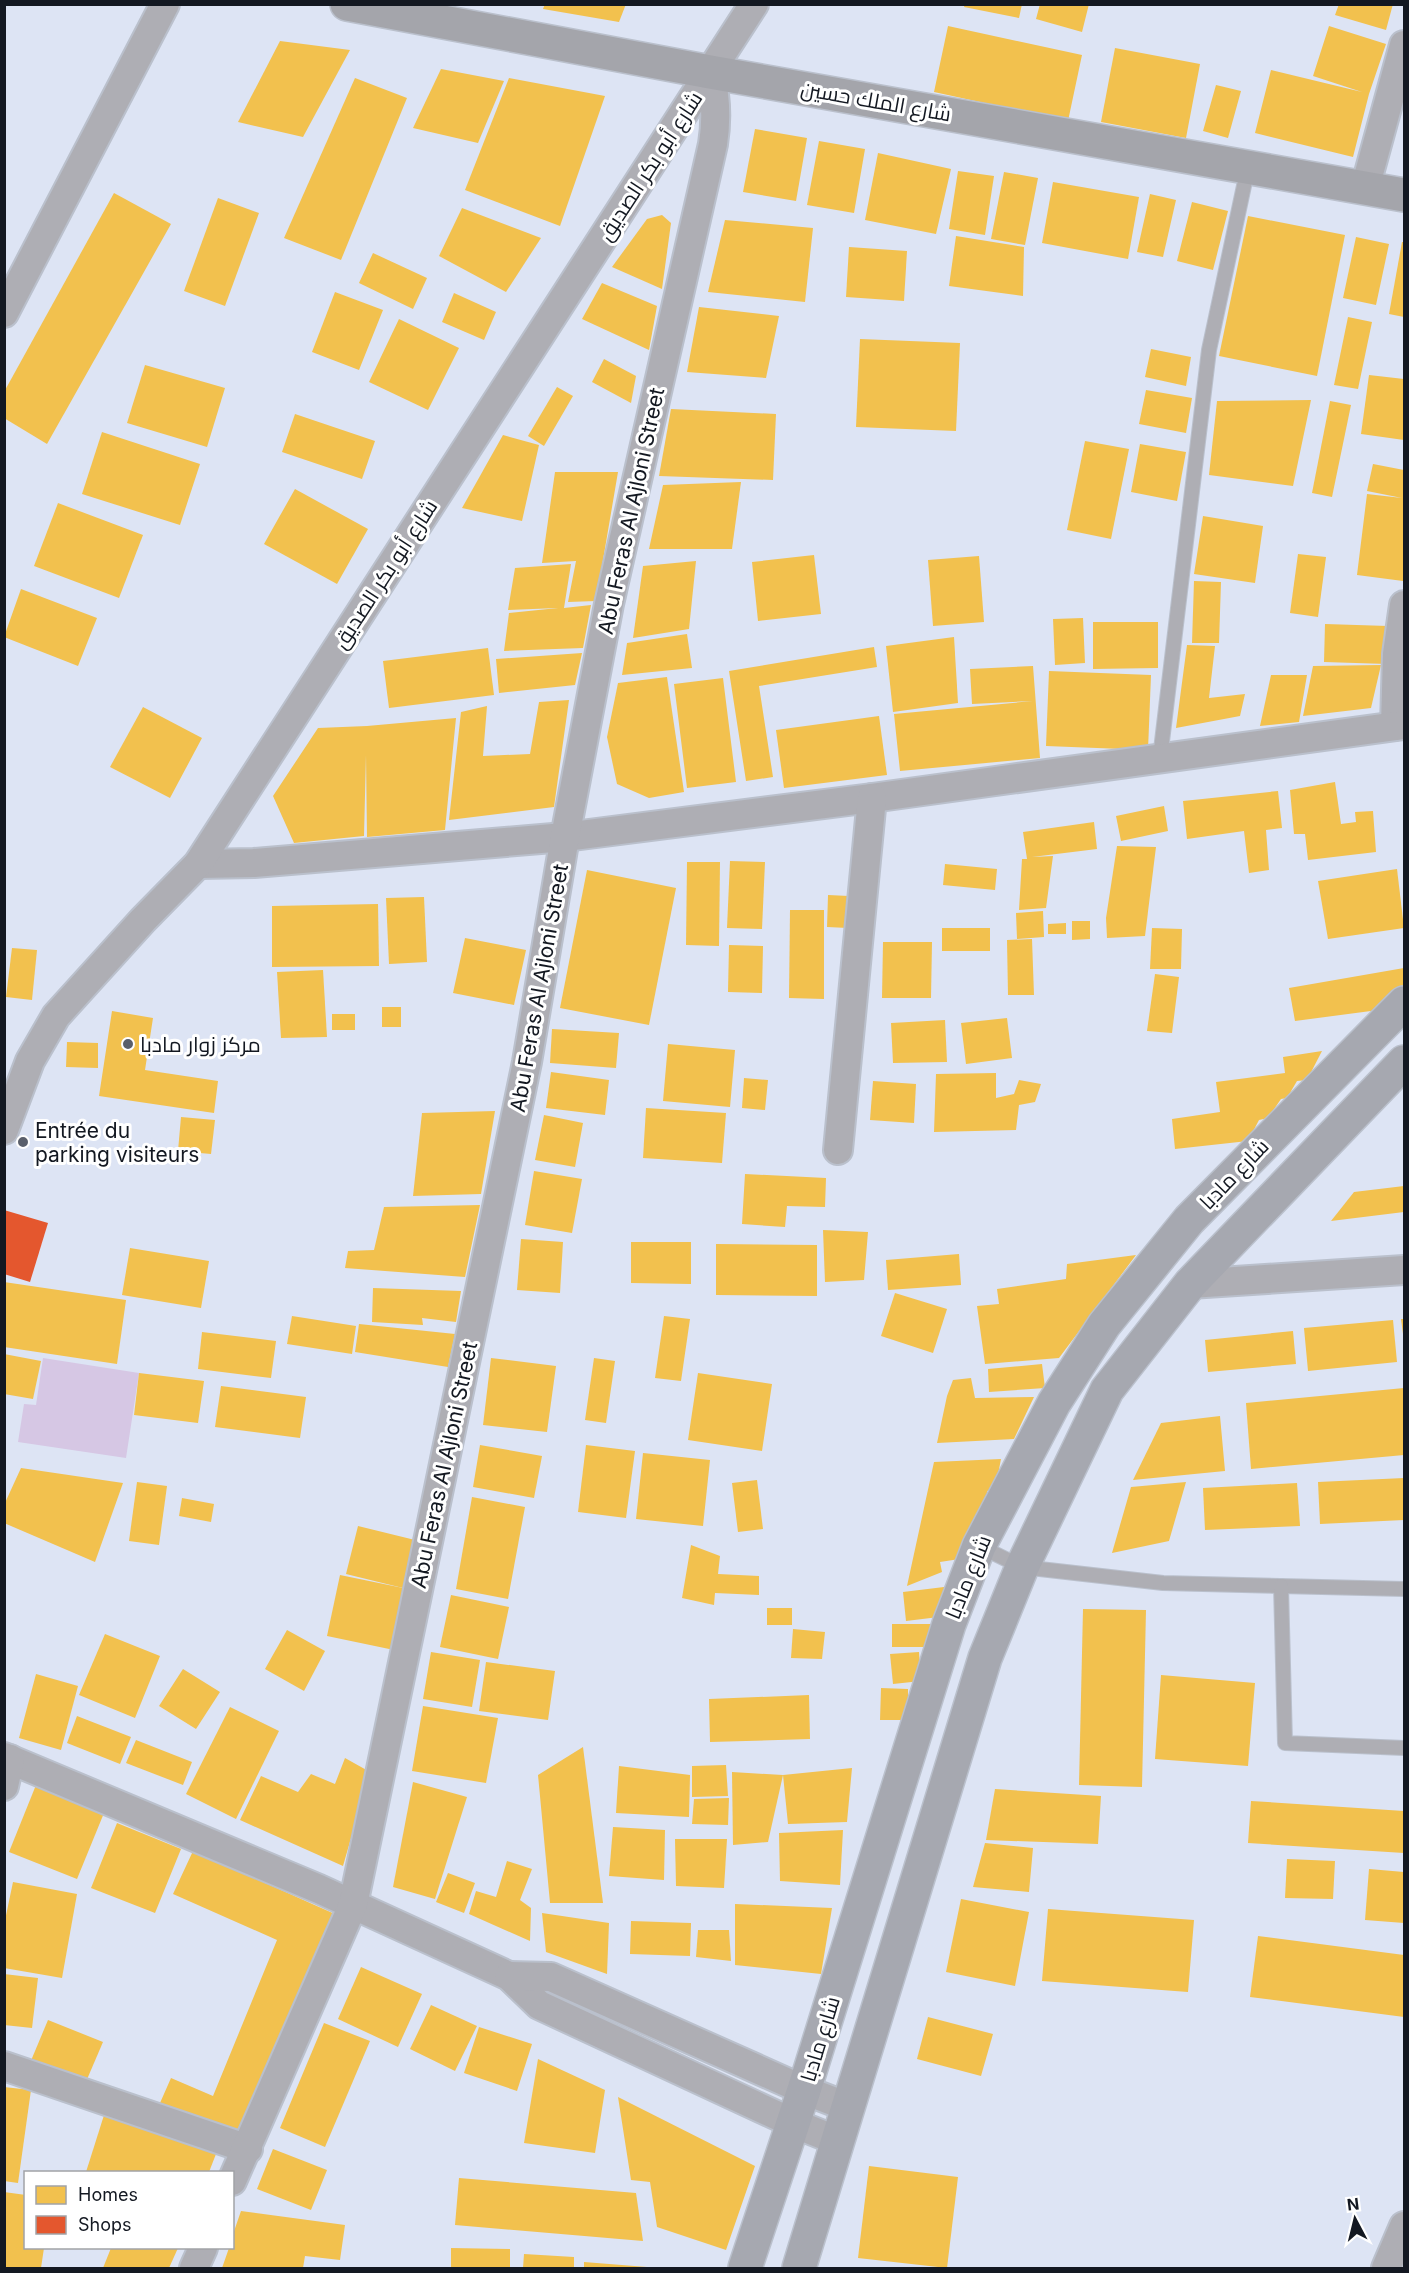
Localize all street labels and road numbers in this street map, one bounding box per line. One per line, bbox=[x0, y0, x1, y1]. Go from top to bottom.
street label: شارع الملك حسين bbox=[799, 75, 953, 129]
street label: شارع أبو بكر الصديق bbox=[593, 87, 709, 246]
street label: Abu Feras Al Ajloni Street bbox=[593, 385, 669, 637]
street label: شارع أبو بكر الصديق bbox=[328, 495, 444, 654]
street label: Abu Feras Al Ajloni Street bbox=[505, 862, 573, 1114]
street label: شارع مادبا bbox=[1194, 1134, 1275, 1216]
street label: Abu Feras Al Ajloni Street bbox=[406, 1339, 482, 1591]
street label: شارع مادبا bbox=[940, 1531, 998, 1623]
street label: شارع مادبا bbox=[795, 1993, 847, 2085]

